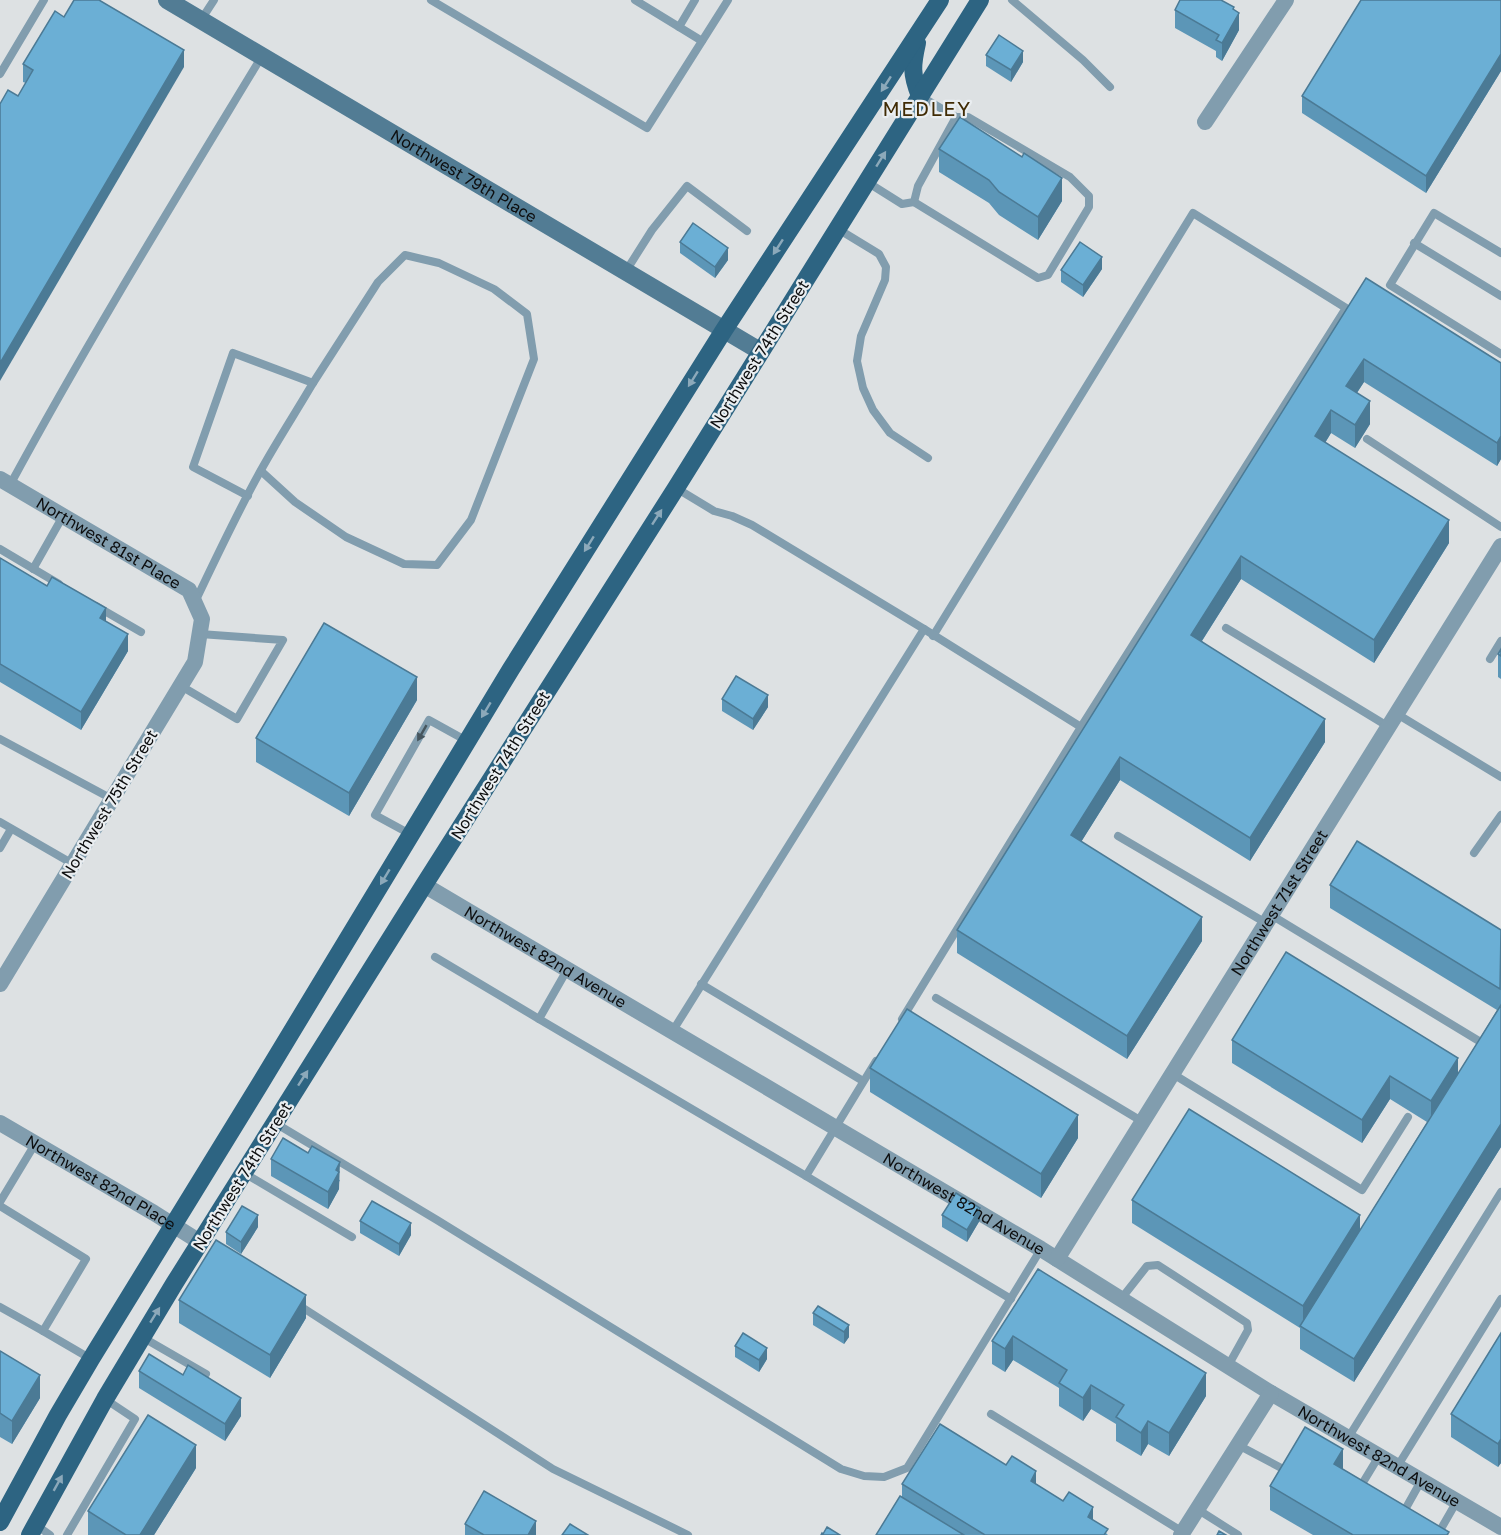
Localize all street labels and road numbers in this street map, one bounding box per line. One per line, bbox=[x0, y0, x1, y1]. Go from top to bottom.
street label: Northwest 79th Place bbox=[387, 125, 541, 227]
street label: Northwest 74th Street bbox=[705, 276, 813, 432]
street label: Northwest 81st Place bbox=[33, 493, 185, 593]
street label: Northwest 74th Street bbox=[446, 687, 554, 843]
street label: Northwest 75th Street bbox=[56, 726, 162, 882]
street label: Northwest 71st Street bbox=[1226, 826, 1332, 979]
street label: Northwest 82nd Avenue bbox=[461, 901, 630, 1012]
street label: Northwest 74th Street bbox=[188, 1098, 296, 1254]
street label: Northwest 82nd Place bbox=[22, 1130, 180, 1234]
street label: Northwest 82nd Avenue bbox=[879, 1148, 1049, 1259]
street label: Northwest 82nd Avenue bbox=[1294, 1401, 1464, 1511]

